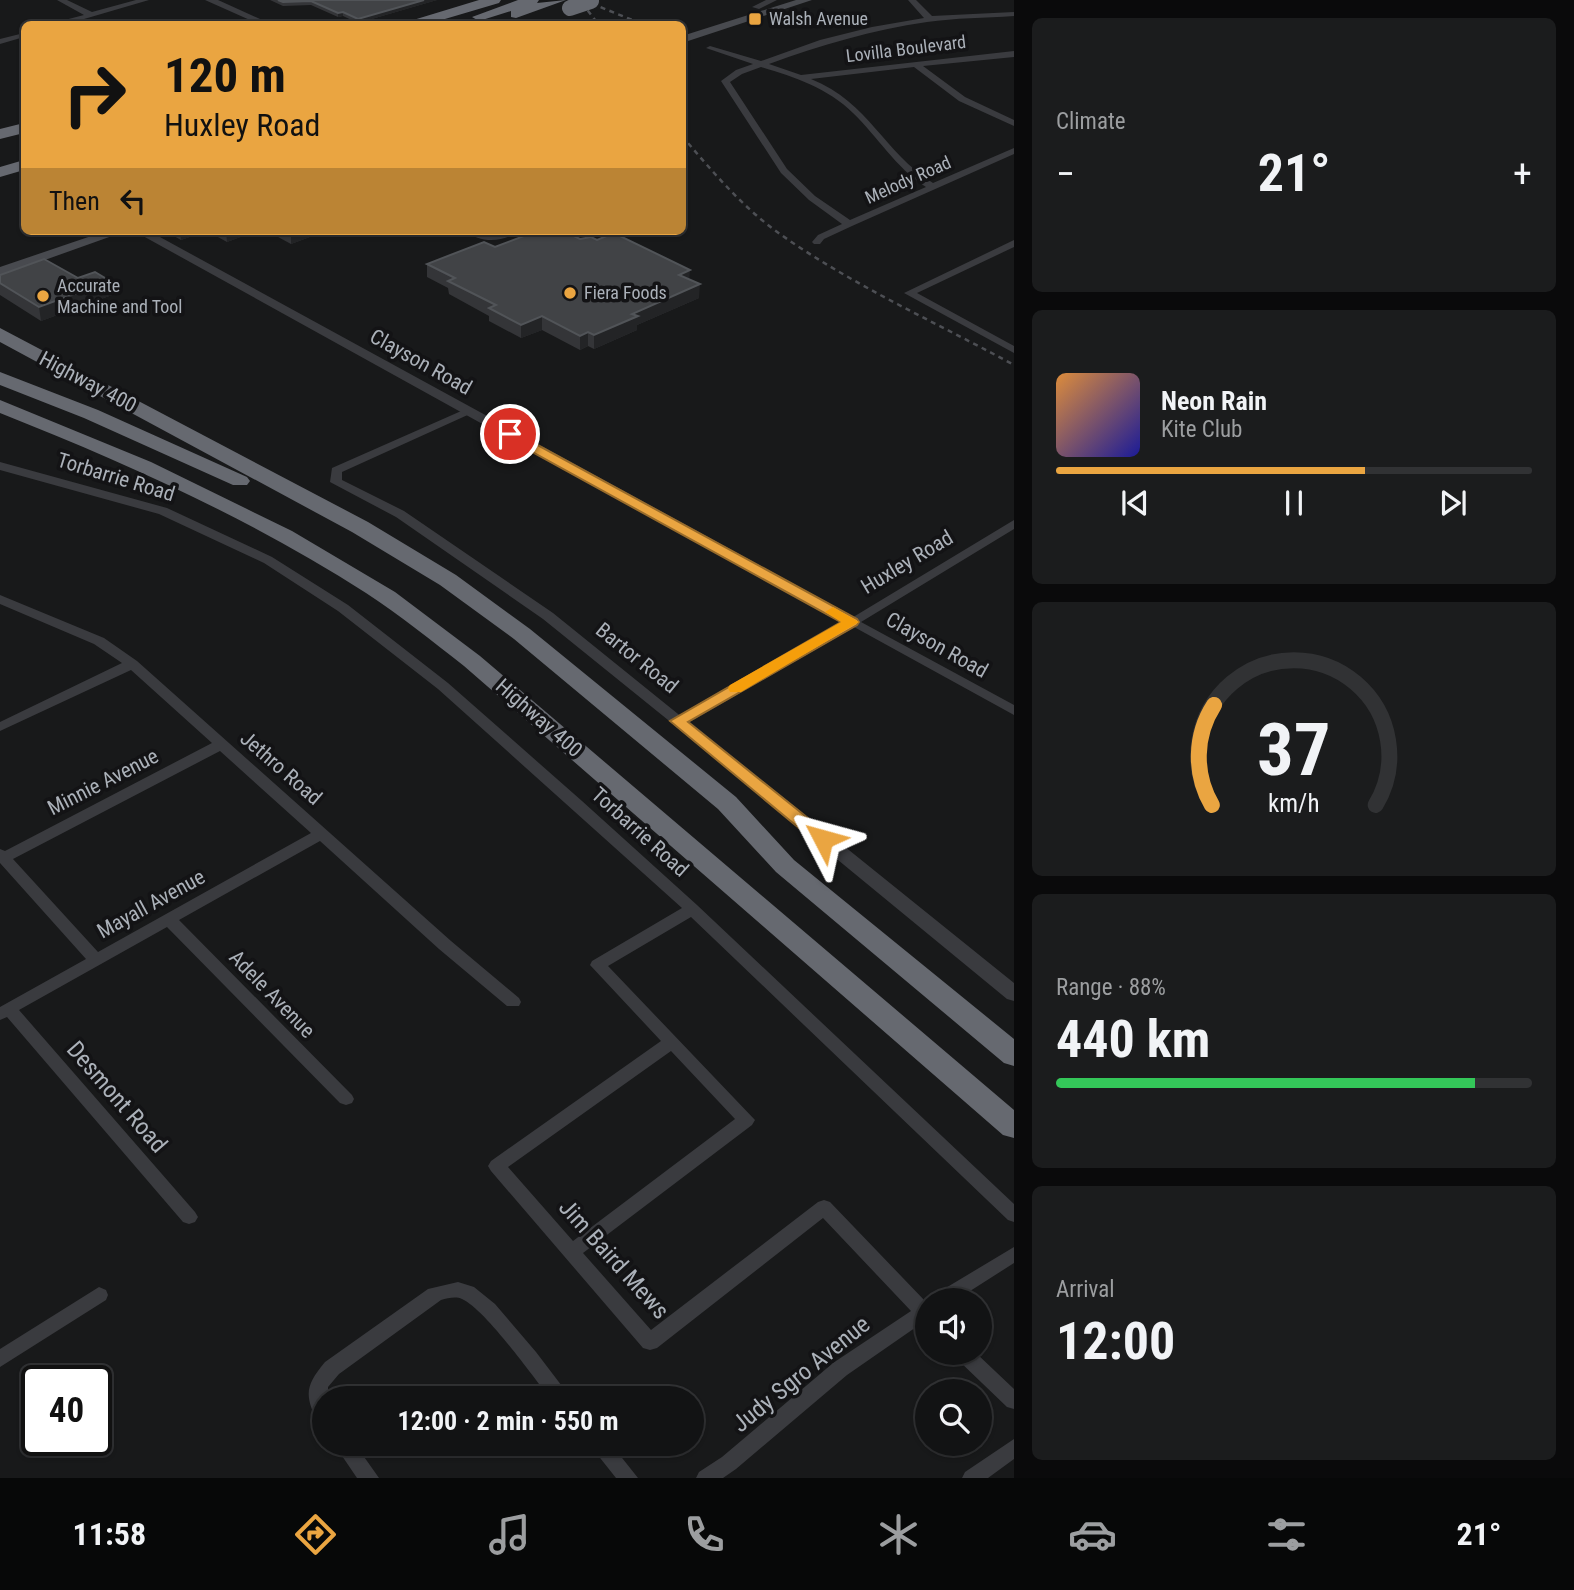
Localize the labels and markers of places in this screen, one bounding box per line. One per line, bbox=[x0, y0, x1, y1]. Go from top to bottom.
place label: Walsh Avenue bbox=[769, 8, 868, 29]
marker: Walsh Avenue bbox=[747, 11, 763, 27]
place label: Accurate Machine and Tool bbox=[57, 275, 182, 317]
place label: Fiera Foods bbox=[584, 282, 667, 303]
marker: Fiera Foods bbox=[562, 285, 578, 301]
marker: Accurate Machine and Tool bbox=[35, 288, 51, 304]
pin bbox=[480, 404, 540, 464]

